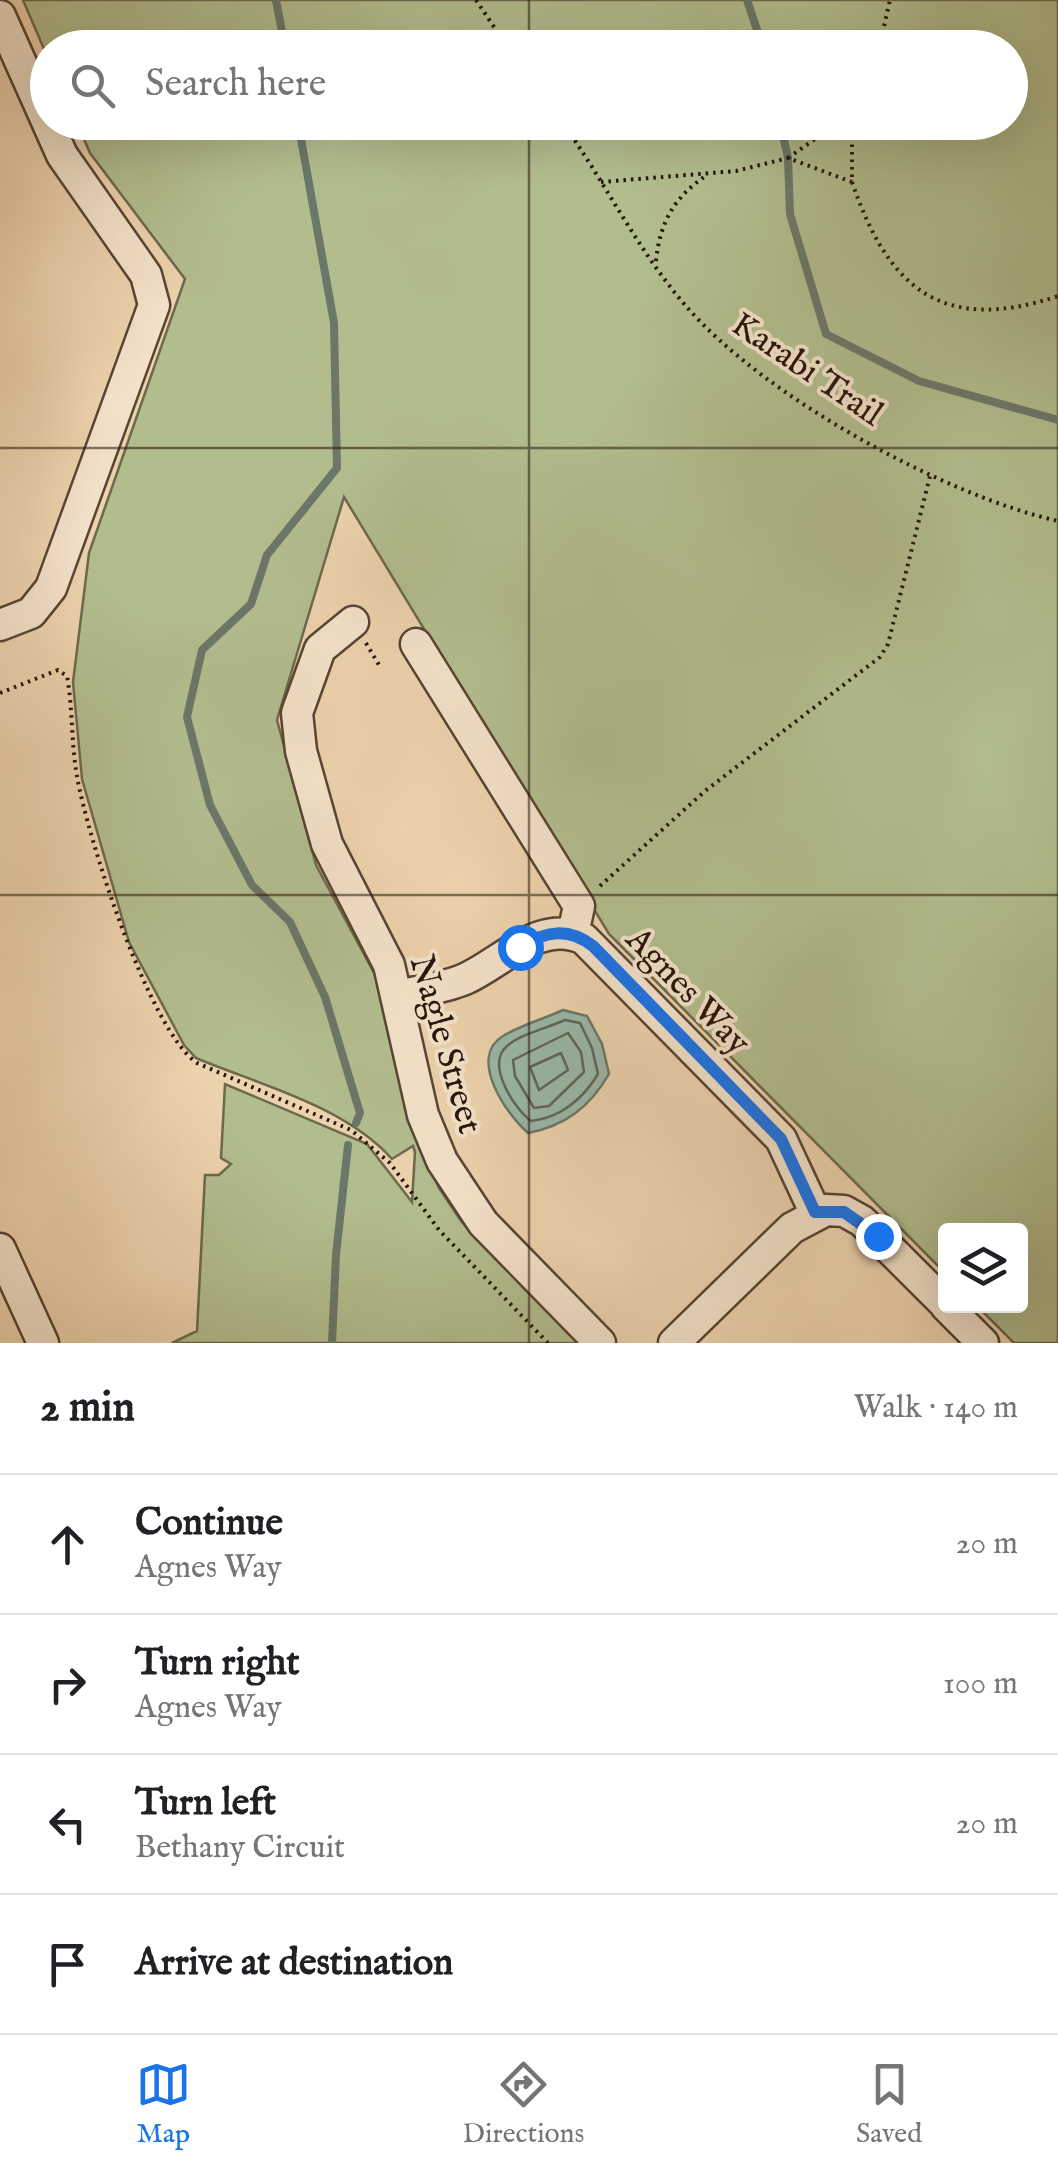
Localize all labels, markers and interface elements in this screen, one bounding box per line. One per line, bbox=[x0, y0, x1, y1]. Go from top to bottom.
search box bbox=[30, 30, 1028, 140]
icon: search bbox=[65, 58, 120, 113]
text: Search here bbox=[145, 61, 326, 109]
street label: Karabi Trail bbox=[722, 303, 892, 438]
street label: Agnes Way bbox=[615, 918, 760, 1066]
route start bbox=[498, 925, 544, 971]
street label: Nagle Street bbox=[398, 950, 492, 1139]
route end bbox=[856, 1214, 902, 1260]
map controls bbox=[938, 1223, 1028, 1313]
button: layers bbox=[938, 1223, 1028, 1313]
text: 2 min bbox=[40, 1382, 135, 1435]
text: Walk · 140 m bbox=[854, 1388, 1018, 1429]
text: Continue bbox=[135, 1500, 283, 1548]
icon: ahead bbox=[40, 1517, 95, 1572]
text: 20 m bbox=[956, 1524, 1018, 1565]
text: Agnes Way bbox=[135, 1548, 282, 1589]
text: Turn right bbox=[135, 1640, 299, 1688]
icon: right bbox=[40, 1657, 95, 1712]
text: 100 m bbox=[943, 1664, 1018, 1705]
text: Agnes Way bbox=[135, 1688, 282, 1729]
text: Turn left bbox=[135, 1780, 276, 1828]
icon: left bbox=[40, 1797, 95, 1852]
text: 20 m bbox=[956, 1804, 1018, 1845]
text: Bethany Circuit bbox=[135, 1828, 345, 1869]
icon: arrive bbox=[40, 1937, 95, 1992]
text: Arrive at destination bbox=[135, 1940, 453, 1988]
tab: Map bbox=[136, 2057, 191, 2152]
tab: Directions bbox=[462, 2057, 584, 2152]
tab: Saved bbox=[856, 2057, 922, 2152]

